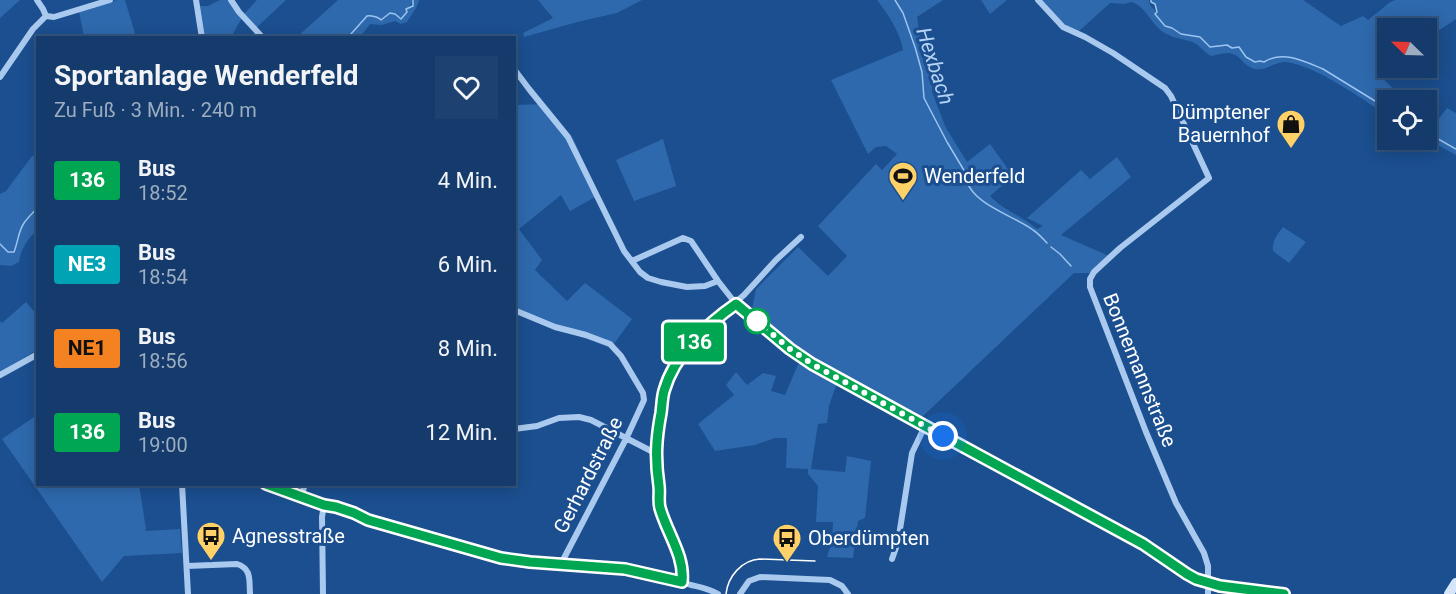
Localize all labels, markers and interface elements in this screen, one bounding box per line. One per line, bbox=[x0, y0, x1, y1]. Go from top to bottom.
north arrow bbox=[1377, 18, 1437, 78]
map controls bbox=[1377, 18, 1437, 150]
water label: Hexbach bbox=[911, 24, 959, 108]
button: heart bbox=[435, 56, 498, 119]
text: Sportanlage Wenderfeld bbox=[54, 59, 359, 92]
button: locate bbox=[1377, 90, 1437, 150]
text: Zu Fuß · 3 Min. · 240 m bbox=[54, 98, 257, 122]
place label: Dümptener Bauernhof bbox=[1172, 100, 1270, 147]
shop icon: Dümptener Bauernhof bbox=[1275, 108, 1307, 150]
text: Bus bbox=[138, 156, 176, 181]
sports icon: Wenderfeld bbox=[887, 160, 919, 202]
place label: Wenderfeld bbox=[924, 164, 1025, 188]
text: 136 bbox=[69, 168, 105, 192]
text: 4 Min. bbox=[438, 168, 498, 193]
text: 18:52 bbox=[138, 181, 188, 205]
text: Bus bbox=[138, 240, 176, 265]
text: NE3 bbox=[68, 252, 106, 276]
text: 6 Min. bbox=[438, 252, 498, 277]
text: 18:54 bbox=[138, 265, 188, 289]
street label: Bonnemannstraße bbox=[1098, 290, 1182, 450]
unlabelled marker bbox=[744, 308, 770, 334]
line badge: 136 bbox=[660, 322, 728, 362]
text: Bus bbox=[138, 324, 176, 349]
text: 136 bbox=[676, 330, 712, 354]
text: NE1 bbox=[68, 336, 106, 360]
text: 8 Min. bbox=[438, 336, 498, 361]
text: 18:56 bbox=[138, 349, 188, 373]
text: Bus bbox=[138, 408, 176, 433]
street label: Gerhardstraße bbox=[548, 413, 628, 537]
text: 136 bbox=[69, 420, 105, 444]
text: 12 Min. bbox=[425, 420, 498, 445]
your location bbox=[928, 421, 958, 451]
text: 19:00 bbox=[138, 433, 188, 457]
bus stop icon: Agnesstraße bbox=[195, 520, 227, 562]
bus stop icon: Oberdümpten bbox=[771, 522, 803, 564]
place label: Agnesstraße bbox=[232, 524, 345, 548]
place label: Oberdümpten bbox=[808, 526, 929, 550]

